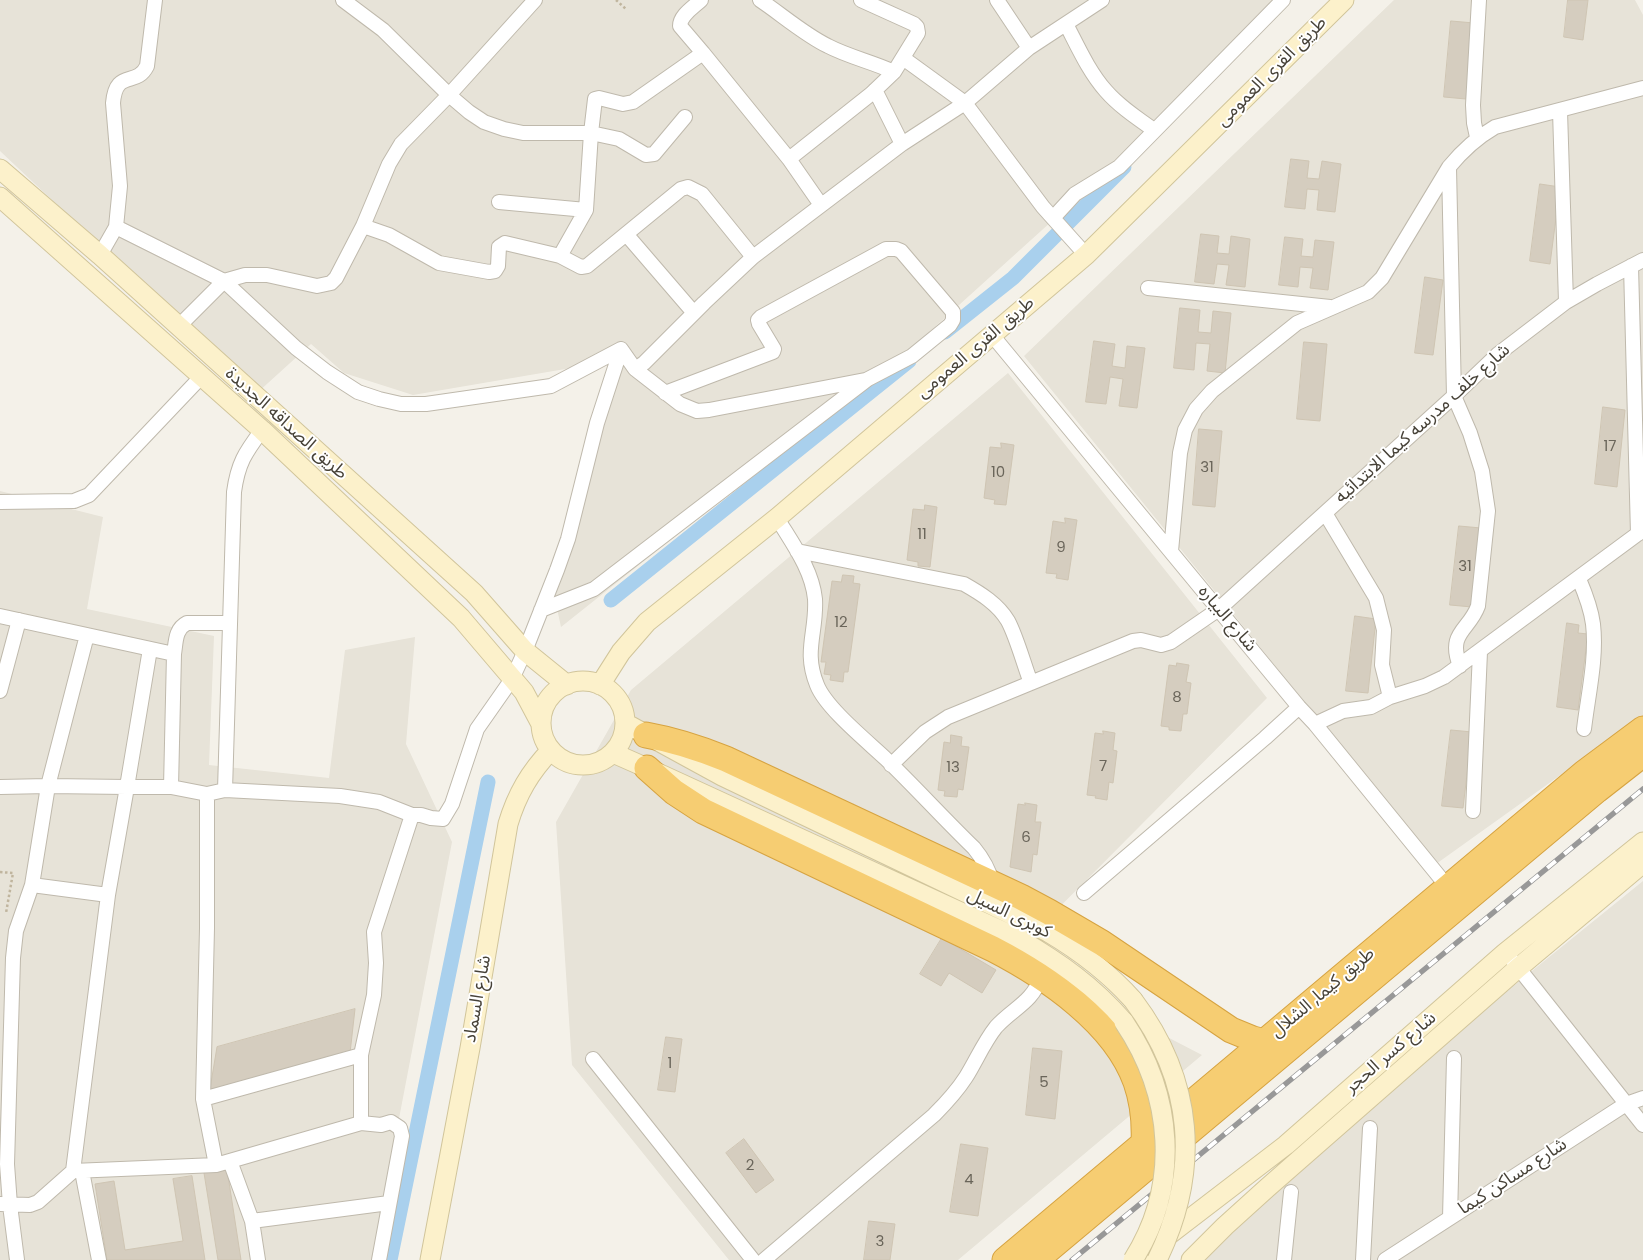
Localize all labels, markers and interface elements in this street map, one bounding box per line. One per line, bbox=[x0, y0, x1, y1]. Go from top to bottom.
street label: طريق القرى العمومى bbox=[1212, 12, 1332, 132]
street label: طريق القرى العمومى bbox=[913, 293, 1039, 403]
street label: شارع خلف مدرسه كيما الابتدائيه bbox=[1331, 340, 1515, 508]
street label: طريق الصداقه الجديدة bbox=[220, 363, 352, 485]
house number: 17 bbox=[1604, 438, 1616, 456]
house number: 31 bbox=[1200, 459, 1214, 477]
house number: 10 bbox=[991, 464, 1005, 482]
house number: 11 bbox=[917, 526, 927, 544]
house number: 9 bbox=[1056, 539, 1066, 557]
house number: 31 bbox=[1458, 558, 1472, 576]
street label: شارع البياره bbox=[1193, 581, 1261, 657]
house number: 12 bbox=[834, 614, 848, 632]
house number: 8 bbox=[1172, 689, 1182, 707]
house number: 7 bbox=[1099, 758, 1107, 776]
house number: 13 bbox=[946, 759, 960, 777]
house number: 6 bbox=[1021, 829, 1031, 847]
street label: كوبرى السيل bbox=[964, 884, 1054, 944]
street label: طريق كيما, الشلال bbox=[1267, 943, 1379, 1043]
street label: شارع السماد bbox=[460, 954, 496, 1044]
street label: شارع كسر الحجر bbox=[1341, 1008, 1441, 1098]
house number: 1 bbox=[668, 1055, 672, 1073]
house number: 5 bbox=[1039, 1074, 1049, 1092]
street label: شارع مساكن كيما bbox=[1455, 1134, 1571, 1220]
house number: 2 bbox=[746, 1157, 754, 1175]
house number: 4 bbox=[964, 1171, 974, 1189]
house number: 3 bbox=[876, 1233, 884, 1251]

